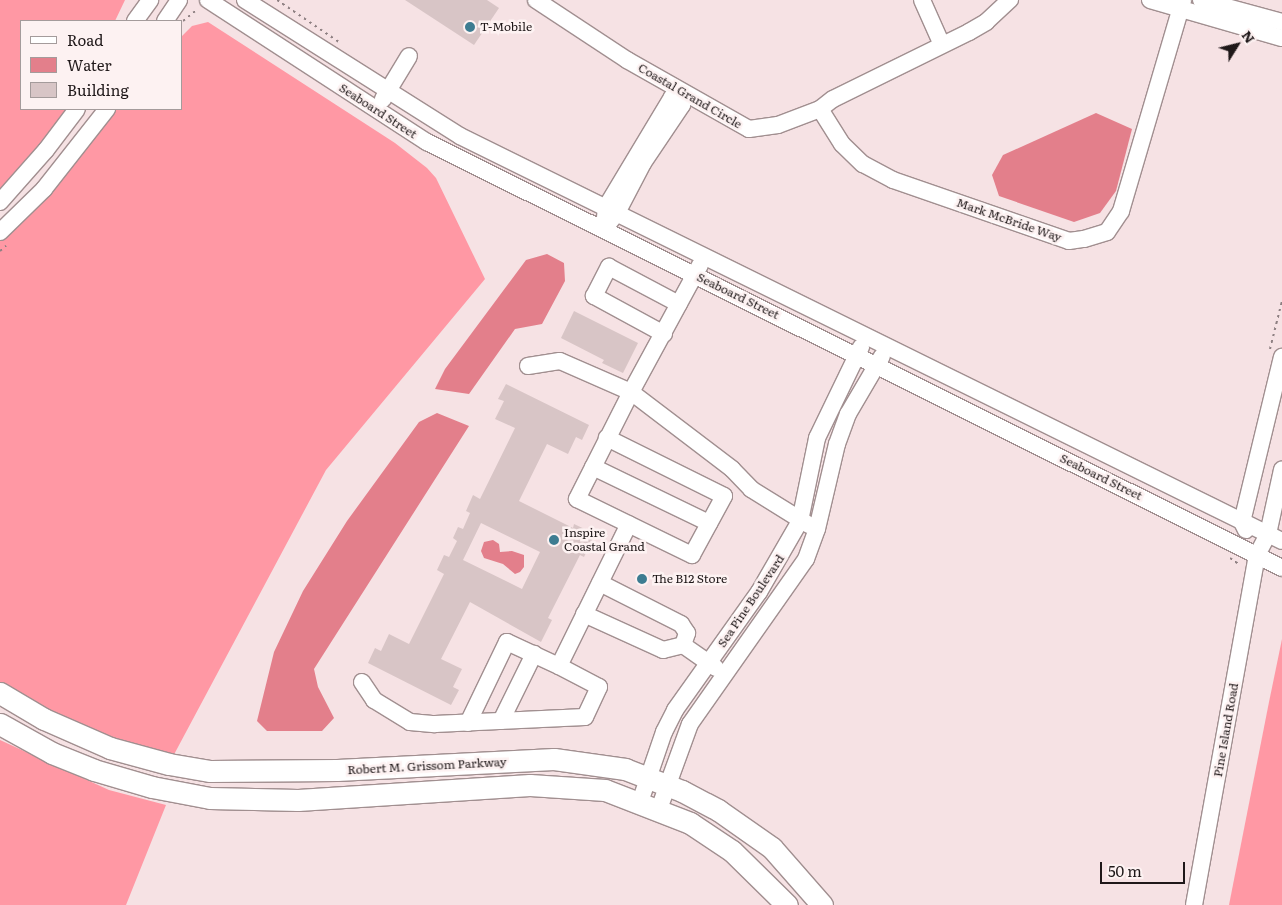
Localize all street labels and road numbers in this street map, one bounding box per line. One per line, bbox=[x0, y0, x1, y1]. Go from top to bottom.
street label: Coastal Grand Circle bbox=[636, 60, 744, 132]
street label: Seaboard Street bbox=[336, 81, 420, 141]
street label: Mark McBride Way bbox=[955, 195, 1063, 245]
street label: Seaboard Street bbox=[694, 270, 782, 322]
street label: Seaboard Street bbox=[1057, 451, 1145, 503]
street label: Sea Pine Boulevard bbox=[715, 552, 787, 650]
street label: Pine Island Road bbox=[1211, 682, 1241, 778]
street label: Robert M. Grissom Parkway bbox=[347, 755, 507, 777]

